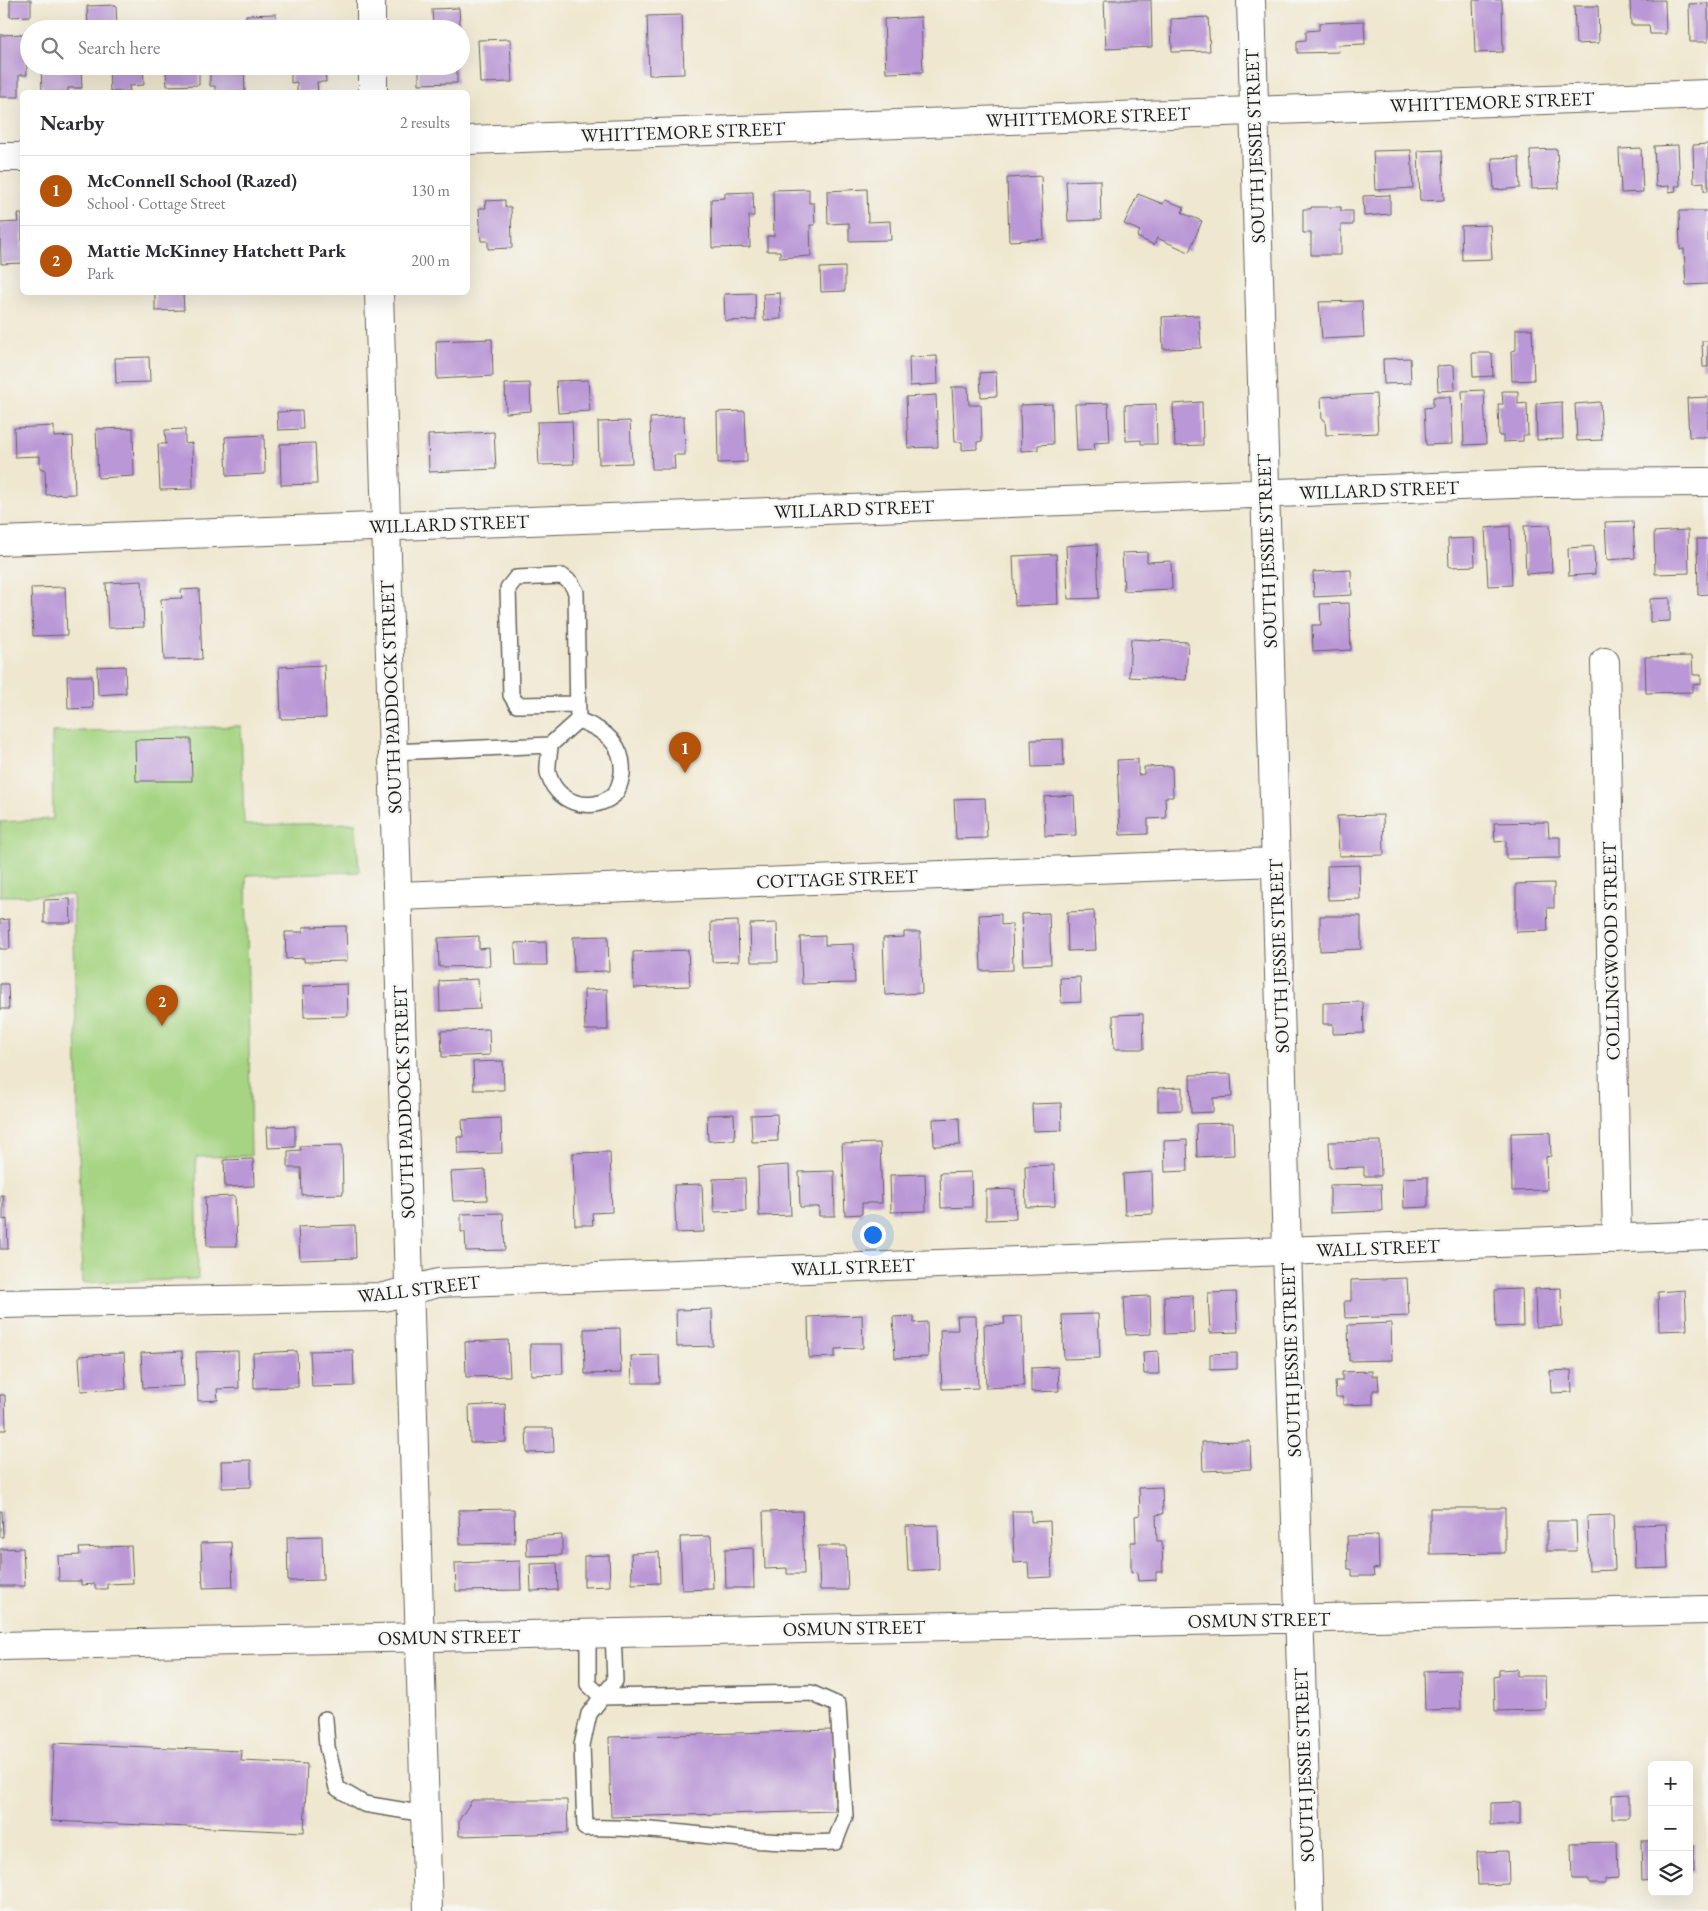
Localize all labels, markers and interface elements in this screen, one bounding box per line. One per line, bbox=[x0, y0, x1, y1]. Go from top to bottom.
search box bbox=[20, 20, 470, 75]
icon: search bbox=[38, 34, 66, 62]
text: Search here bbox=[78, 35, 160, 60]
street label: SOUTH JESSIE STREET bbox=[1239, 48, 1271, 244]
street label: WHITTEMORE STREET bbox=[1389, 86, 1595, 118]
street label: WHITTEMORE STREET bbox=[985, 101, 1191, 133]
text: Nearby bbox=[40, 109, 104, 136]
text: 2 results bbox=[400, 112, 450, 133]
street label: WHITTEMORE STREET bbox=[580, 116, 786, 148]
text: McConnell School (Razed) bbox=[87, 168, 297, 193]
text: 1 bbox=[52, 180, 60, 201]
text: 130 m bbox=[411, 180, 450, 201]
text: School · Cottage Street bbox=[87, 193, 226, 214]
text: Mattie McKinney Hatchett Park bbox=[87, 238, 346, 263]
text: 2 bbox=[52, 250, 60, 271]
text: 200 m bbox=[411, 250, 450, 271]
text: Park bbox=[87, 263, 114, 284]
street label: SOUTH JESSIE STREET bbox=[1251, 453, 1283, 649]
street label: WILLARD STREET bbox=[1299, 475, 1460, 505]
street label: WILLARD STREET bbox=[774, 494, 935, 524]
street label: WILLARD STREET bbox=[369, 509, 530, 539]
street label: SOUTH PADDOCK STREET bbox=[374, 579, 408, 814]
pin: 1 bbox=[669, 732, 701, 773]
street label: COLLINGWOOD STREET bbox=[1597, 841, 1625, 1061]
street label: SOUTH JESSIE STREET bbox=[1263, 858, 1295, 1054]
street label: COTTAGE STREET bbox=[756, 864, 918, 894]
street label: SOUTH PADDOCK STREET bbox=[387, 984, 421, 1219]
pin: 2 bbox=[146, 985, 178, 1026]
your location bbox=[860, 1222, 886, 1248]
street label: WALL STREET bbox=[1316, 1233, 1440, 1263]
street label: WALL STREET bbox=[791, 1252, 915, 1282]
street label: SOUTH JESSIE STREET bbox=[1275, 1262, 1307, 1458]
street label: WALL STREET bbox=[356, 1269, 482, 1309]
street label: OSMUN STREET bbox=[1187, 1606, 1331, 1634]
street label: OSMUN STREET bbox=[782, 1614, 926, 1642]
street label: OSMUN STREET bbox=[377, 1623, 521, 1651]
street label: SOUTH JESSIE STREET bbox=[1288, 1667, 1320, 1863]
map controls bbox=[1648, 1761, 1693, 1896]
button: + bbox=[1648, 1761, 1693, 1806]
button: − bbox=[1648, 1806, 1693, 1851]
button: layers bbox=[1648, 1851, 1693, 1896]

